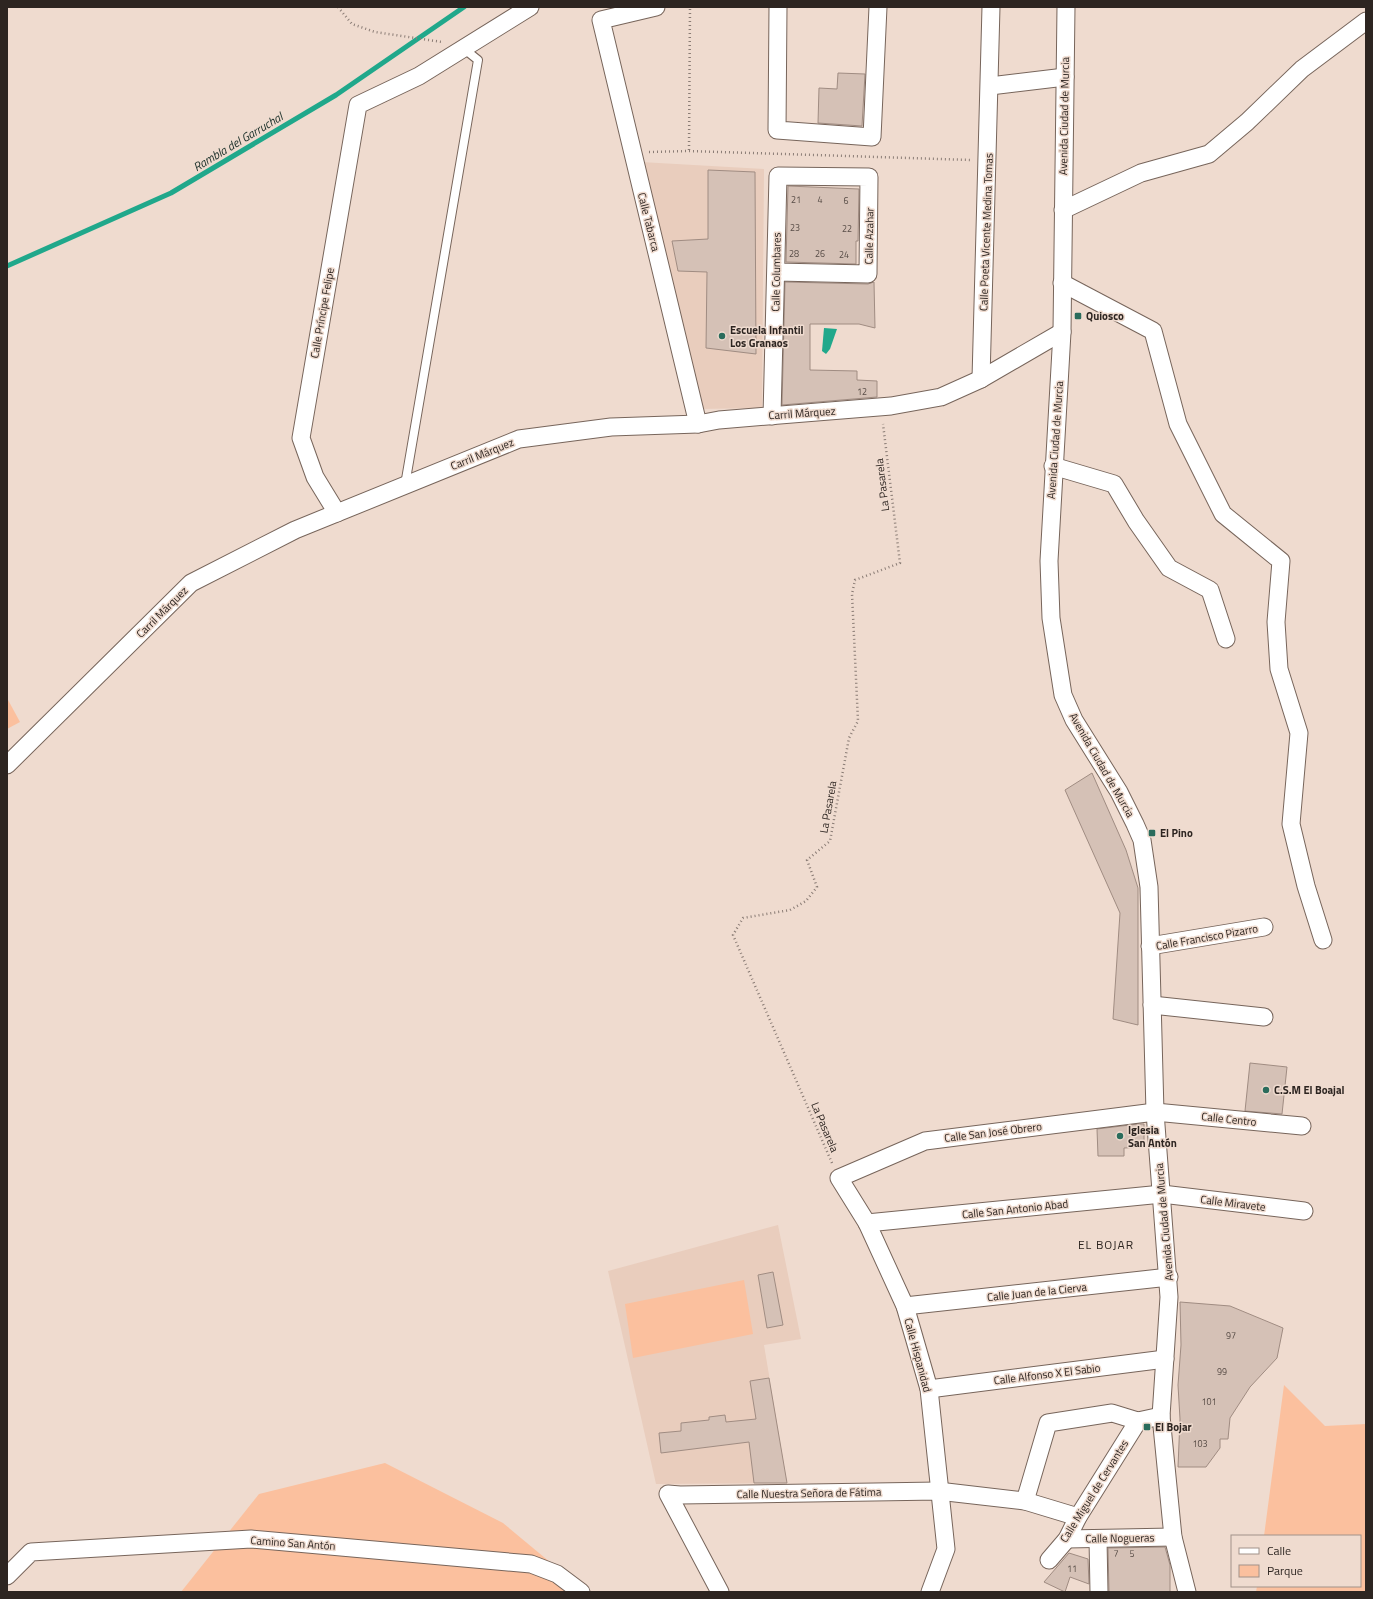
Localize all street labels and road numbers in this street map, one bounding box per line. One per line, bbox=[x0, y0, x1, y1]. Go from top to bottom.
street label: Avenida Ciudad de Murcia bbox=[1055, 56, 1073, 175]
street label: Calle Poeta Vicente Medina Tomas bbox=[975, 153, 997, 311]
street label: Calle Tabarca bbox=[634, 191, 664, 254]
street label: Calle Azahar bbox=[861, 207, 877, 265]
street label: Calle Columbares bbox=[767, 232, 785, 312]
street label: Calle Príncipe Felipe bbox=[306, 266, 338, 360]
street label: Avenida Ciudad de Murcia bbox=[1043, 380, 1067, 500]
street label: Carril Márquez bbox=[768, 403, 836, 423]
street label: Carril Márquez bbox=[448, 434, 516, 474]
street label: La Pasarela bbox=[871, 457, 893, 512]
street label: Carril Márquez bbox=[133, 583, 191, 641]
street label: Avenida Ciudad de Murcia bbox=[1066, 710, 1139, 821]
street label: La Pasarela bbox=[816, 779, 841, 835]
street label: Calle Francisco Pizarro bbox=[1155, 920, 1259, 954]
street label: La Pasarela bbox=[807, 1099, 843, 1155]
street label: Calle Centro bbox=[1201, 1108, 1257, 1130]
street label: Calle San José Obrero bbox=[943, 1118, 1043, 1146]
street label: Avenida Ciudad de Murcia bbox=[1151, 1162, 1177, 1282]
street label: Calle Miravete bbox=[1199, 1191, 1267, 1215]
street label: Calle San Antonio Abad bbox=[961, 1195, 1069, 1223]
street label: Calle Juan de la Cierva bbox=[986, 1279, 1088, 1305]
street label: Calle Hispanidad bbox=[900, 1316, 936, 1394]
street label: Calle Alfonso X El Sabio bbox=[993, 1359, 1101, 1388]
street label: Calle Miguel de Cervantes bbox=[1056, 1437, 1132, 1545]
street label: Calle Nuestra Señora de Fátima bbox=[736, 1484, 882, 1502]
street label: Calle Nogueras bbox=[1085, 1529, 1155, 1547]
street label: Camino San Antón bbox=[250, 1532, 336, 1554]

